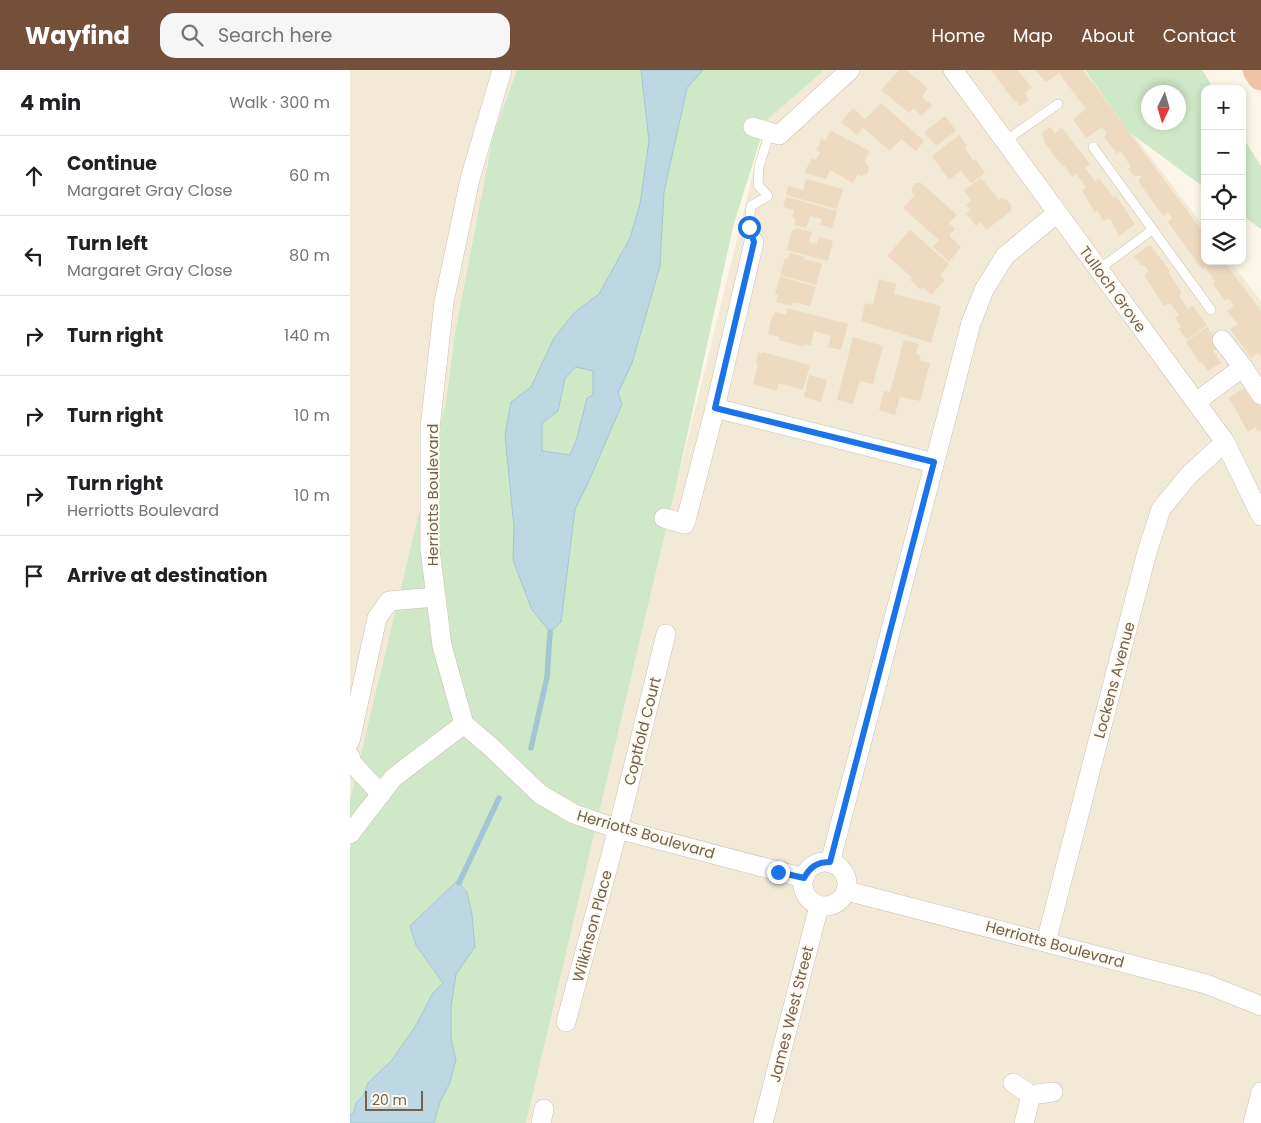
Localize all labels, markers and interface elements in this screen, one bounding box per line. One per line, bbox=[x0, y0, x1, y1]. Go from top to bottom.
search box bbox=[160, 13, 510, 58]
text: Wayfind bbox=[25, 19, 130, 52]
icon: search bbox=[178, 21, 206, 49]
text: Search here bbox=[218, 22, 332, 49]
text: Home bbox=[931, 23, 985, 48]
text: Map bbox=[1013, 23, 1053, 48]
text: About bbox=[1081, 23, 1135, 48]
text: Contact bbox=[1163, 23, 1236, 48]
north arrow bbox=[1141, 85, 1186, 130]
map controls bbox=[1201, 85, 1246, 265]
button: + bbox=[1201, 85, 1246, 130]
text: 4 min bbox=[20, 88, 81, 117]
text: Walk · 300 m bbox=[229, 91, 330, 114]
button: − bbox=[1201, 130, 1246, 175]
text: Continue bbox=[67, 150, 157, 177]
icon: ahead bbox=[20, 162, 48, 190]
text: 60 m bbox=[289, 164, 330, 187]
button: locate bbox=[1201, 175, 1246, 220]
text: Margaret Gray Close bbox=[67, 179, 233, 202]
route start bbox=[738, 216, 761, 239]
button: layers bbox=[1201, 220, 1246, 265]
text: Turn left bbox=[67, 230, 148, 257]
icon: left bbox=[20, 242, 48, 270]
street label: Tulloch Grove bbox=[1075, 242, 1151, 336]
text: 80 m bbox=[289, 244, 330, 267]
text: Margaret Gray Close bbox=[67, 259, 233, 282]
icon: right bbox=[20, 322, 48, 350]
text: Turn right bbox=[67, 322, 163, 349]
text: 140 m bbox=[284, 324, 330, 347]
icon: right bbox=[20, 402, 48, 430]
text: Turn right bbox=[67, 402, 163, 429]
text: 10 m bbox=[294, 404, 330, 427]
street label: Herriotts Boulevard bbox=[422, 424, 443, 566]
text: Turn right bbox=[67, 470, 163, 497]
icon: right bbox=[20, 482, 48, 510]
text: 10 m bbox=[294, 484, 330, 507]
text: Herriotts Boulevard bbox=[67, 499, 219, 522]
icon: arrive bbox=[20, 562, 48, 590]
text: Arrive at destination bbox=[67, 562, 268, 589]
street label: Lockens Avenue bbox=[1088, 619, 1140, 741]
street label: Coptfold Court bbox=[618, 675, 666, 787]
street label: Herriotts Boulevard bbox=[575, 804, 717, 864]
route end bbox=[767, 861, 790, 884]
street label: Wilkinson Place bbox=[567, 868, 617, 984]
street label: Herriotts Boulevard bbox=[983, 915, 1127, 973]
street label: James West Street bbox=[764, 944, 818, 1084]
scale bar bbox=[365, 1088, 422, 1111]
text: 20 m bbox=[372, 1090, 407, 1110]

